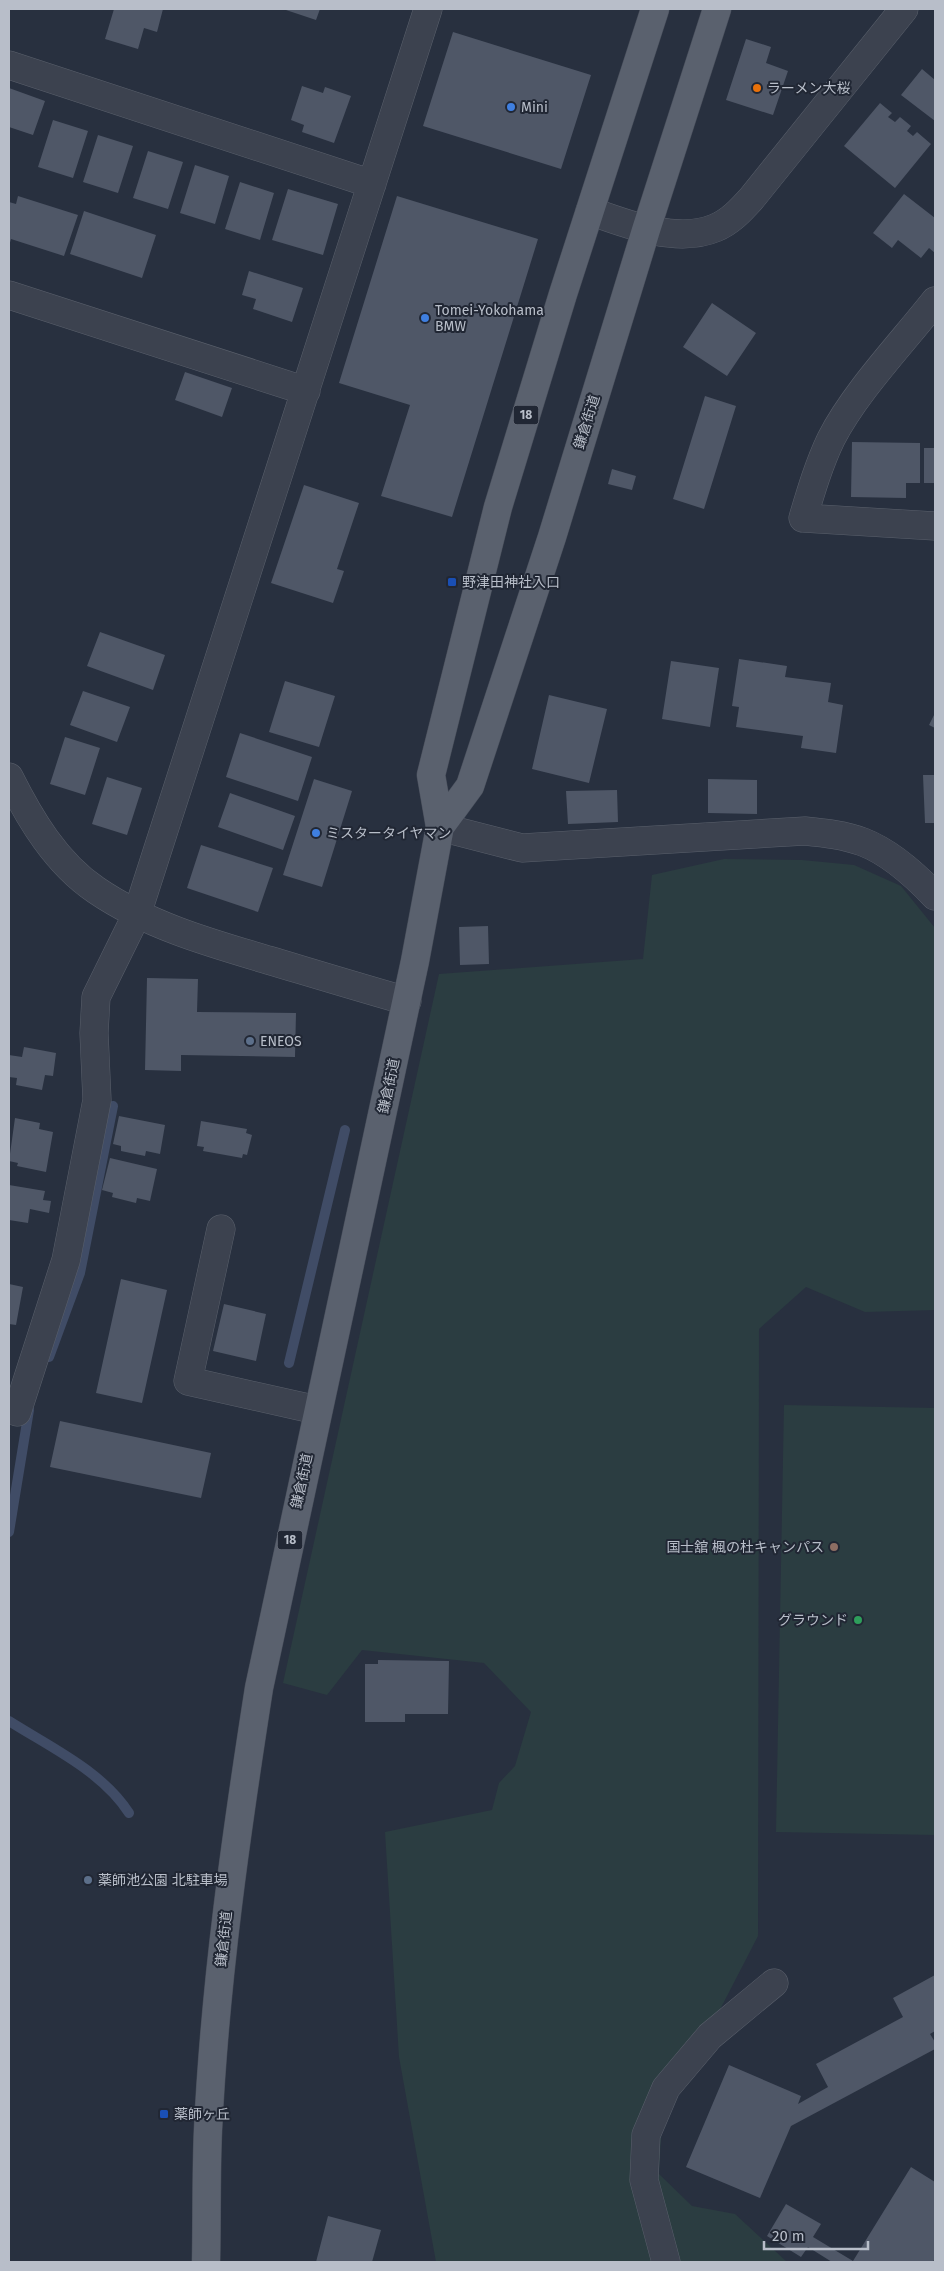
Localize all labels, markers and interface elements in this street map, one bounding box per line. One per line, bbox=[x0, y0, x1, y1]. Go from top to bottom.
place label: ラーメン大桜 bbox=[767, 80, 850, 97]
marker: ラーメン大桜 bbox=[751, 82, 763, 94]
place label: Mini bbox=[521, 99, 548, 116]
marker: Mini bbox=[505, 101, 517, 113]
place label: Tomei-Yokohama BMW bbox=[435, 302, 544, 335]
marker: Tomei-Yokohama BMW bbox=[419, 312, 431, 324]
street label: 鎌倉街道 bbox=[571, 393, 603, 451]
road number: 18 bbox=[514, 406, 538, 424]
place label: 野津田神社入口 bbox=[462, 574, 560, 591]
marker: 野津田神社入口 bbox=[446, 576, 458, 588]
place label: ミスタータイヤマン bbox=[326, 825, 452, 842]
marker: ミスタータイヤマン bbox=[310, 827, 322, 839]
place label: ENEOS bbox=[260, 1033, 302, 1050]
marker: ENEOS bbox=[244, 1035, 256, 1047]
street label: 鎌倉街道 bbox=[375, 1057, 403, 1115]
street label: 鎌倉街道 bbox=[288, 1452, 316, 1510]
road number: 18 bbox=[278, 1530, 302, 1550]
place label: 国士舘 楓の杜キャンパス bbox=[666, 1539, 824, 1556]
marker: 国士舘 楓の杜キャンパス bbox=[828, 1541, 840, 1553]
place label: グラウンド bbox=[778, 1612, 848, 1629]
marker: グラウンド bbox=[852, 1614, 864, 1626]
place label: 薬師池公園 北駐車場 bbox=[98, 1872, 228, 1889]
marker: 薬師池公園 北駐車場 bbox=[82, 1874, 94, 1886]
street label: 鎌倉街道 bbox=[213, 1910, 235, 1968]
place label: 薬師ヶ丘 bbox=[174, 2106, 230, 2123]
marker: 薬師ヶ丘 bbox=[158, 2108, 170, 2120]
scale bar bbox=[764, 2218, 868, 2250]
text: 20 m bbox=[772, 2227, 805, 2245]

